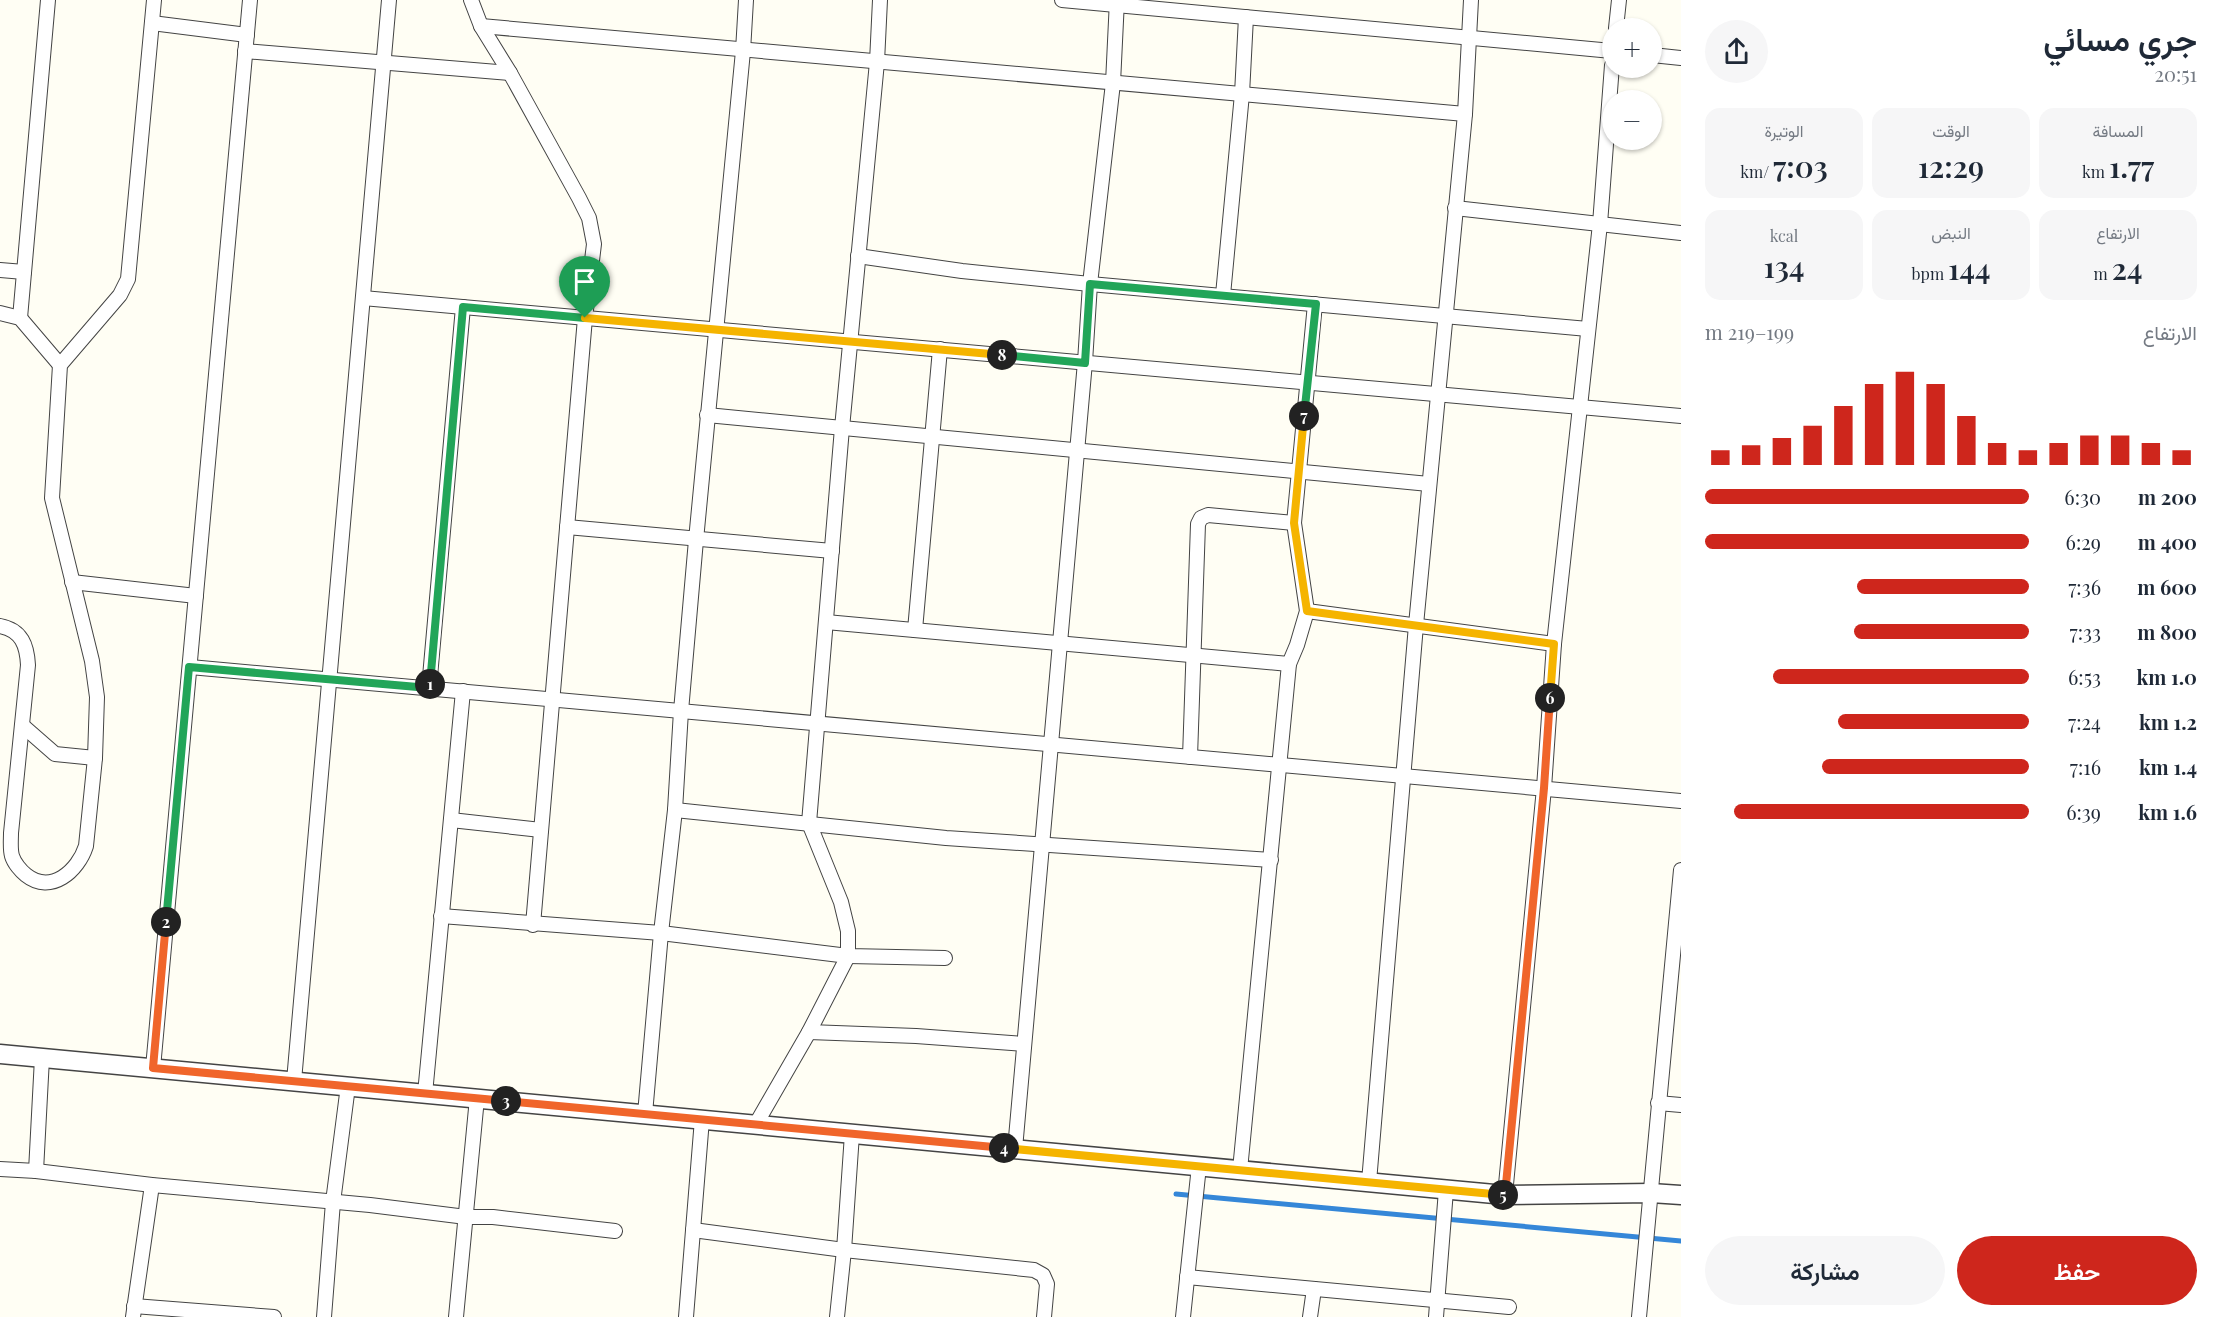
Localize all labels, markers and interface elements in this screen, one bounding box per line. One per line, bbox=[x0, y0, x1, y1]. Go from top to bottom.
text: جري مسائي bbox=[2043, 15, 2197, 59]
map controls bbox=[1602, 18, 1662, 150]
button: + bbox=[1602, 18, 1662, 78]
button: share bbox=[1705, 20, 1768, 83]
text: 20:51 bbox=[2154, 60, 2197, 87]
button: − bbox=[1602, 90, 1662, 150]
text: الوتيرة bbox=[1764, 120, 1804, 141]
text: الوقت bbox=[1932, 120, 1970, 141]
text: المسافة bbox=[2093, 120, 2143, 141]
text: 7:03 bbox=[1773, 146, 1828, 186]
text: 12:29 bbox=[1918, 146, 1984, 186]
text: 1.77 bbox=[2109, 146, 2154, 186]
text: /km bbox=[1740, 161, 1773, 182]
text: km bbox=[2082, 161, 2109, 182]
text: النبض bbox=[1931, 222, 1971, 243]
text: الارتفاع bbox=[2096, 222, 2140, 243]
text: kcal bbox=[1770, 225, 1798, 246]
text: 134 bbox=[1764, 246, 1804, 286]
text: 144 bbox=[1948, 248, 1990, 288]
text: 24 bbox=[2112, 248, 2142, 288]
pin bbox=[559, 256, 610, 318]
text: bpm bbox=[1912, 263, 1948, 284]
text: m bbox=[2094, 263, 2112, 284]
icon: arrive bbox=[568, 265, 601, 298]
text: 199–219 m bbox=[1705, 318, 1794, 345]
text: الارتفاع bbox=[2143, 318, 2197, 345]
pin: 8 bbox=[987, 340, 1017, 370]
text: 8 bbox=[998, 344, 1006, 365]
pin: 7 bbox=[1289, 401, 1319, 431]
text: 7 bbox=[1300, 405, 1308, 426]
text: 6:30 bbox=[2064, 483, 2101, 510]
text: 200 m bbox=[2138, 483, 2197, 510]
text: 6:29 bbox=[2066, 528, 2101, 555]
text: 400 m bbox=[2138, 528, 2197, 555]
text: 7:36 bbox=[2068, 573, 2101, 600]
text: 600 m bbox=[2137, 573, 2197, 600]
text: 7:33 bbox=[2070, 618, 2101, 645]
text: 800 m bbox=[2137, 618, 2197, 645]
text: 6:53 bbox=[2068, 663, 2101, 690]
text: 1.0 km bbox=[2137, 663, 2197, 690]
pin: 1 bbox=[415, 669, 445, 699]
text: 1 bbox=[427, 673, 433, 694]
pin: 6 bbox=[1535, 683, 1565, 713]
text: 6 bbox=[1546, 687, 1554, 708]
text: 7:24 bbox=[2068, 708, 2101, 735]
text: 1.2 km bbox=[2139, 708, 2197, 735]
text: 7:16 bbox=[2070, 753, 2101, 780]
text: 1.4 km bbox=[2139, 753, 2197, 780]
text: 6:39 bbox=[2066, 798, 2101, 825]
text: 1.6 km bbox=[2138, 798, 2197, 825]
pin: 2 bbox=[151, 907, 181, 937]
text: 2 bbox=[162, 911, 170, 932]
pin: 3 bbox=[491, 1086, 521, 1116]
text: 3 bbox=[502, 1090, 510, 1111]
pin: 4 bbox=[989, 1133, 1019, 1163]
text: 4 bbox=[1000, 1137, 1008, 1158]
pin: 5 bbox=[1488, 1180, 1518, 1210]
text: 5 bbox=[1499, 1184, 1507, 1205]
button: مشاركة bbox=[1705, 1236, 1945, 1305]
button: حفظ bbox=[1957, 1236, 2197, 1305]

